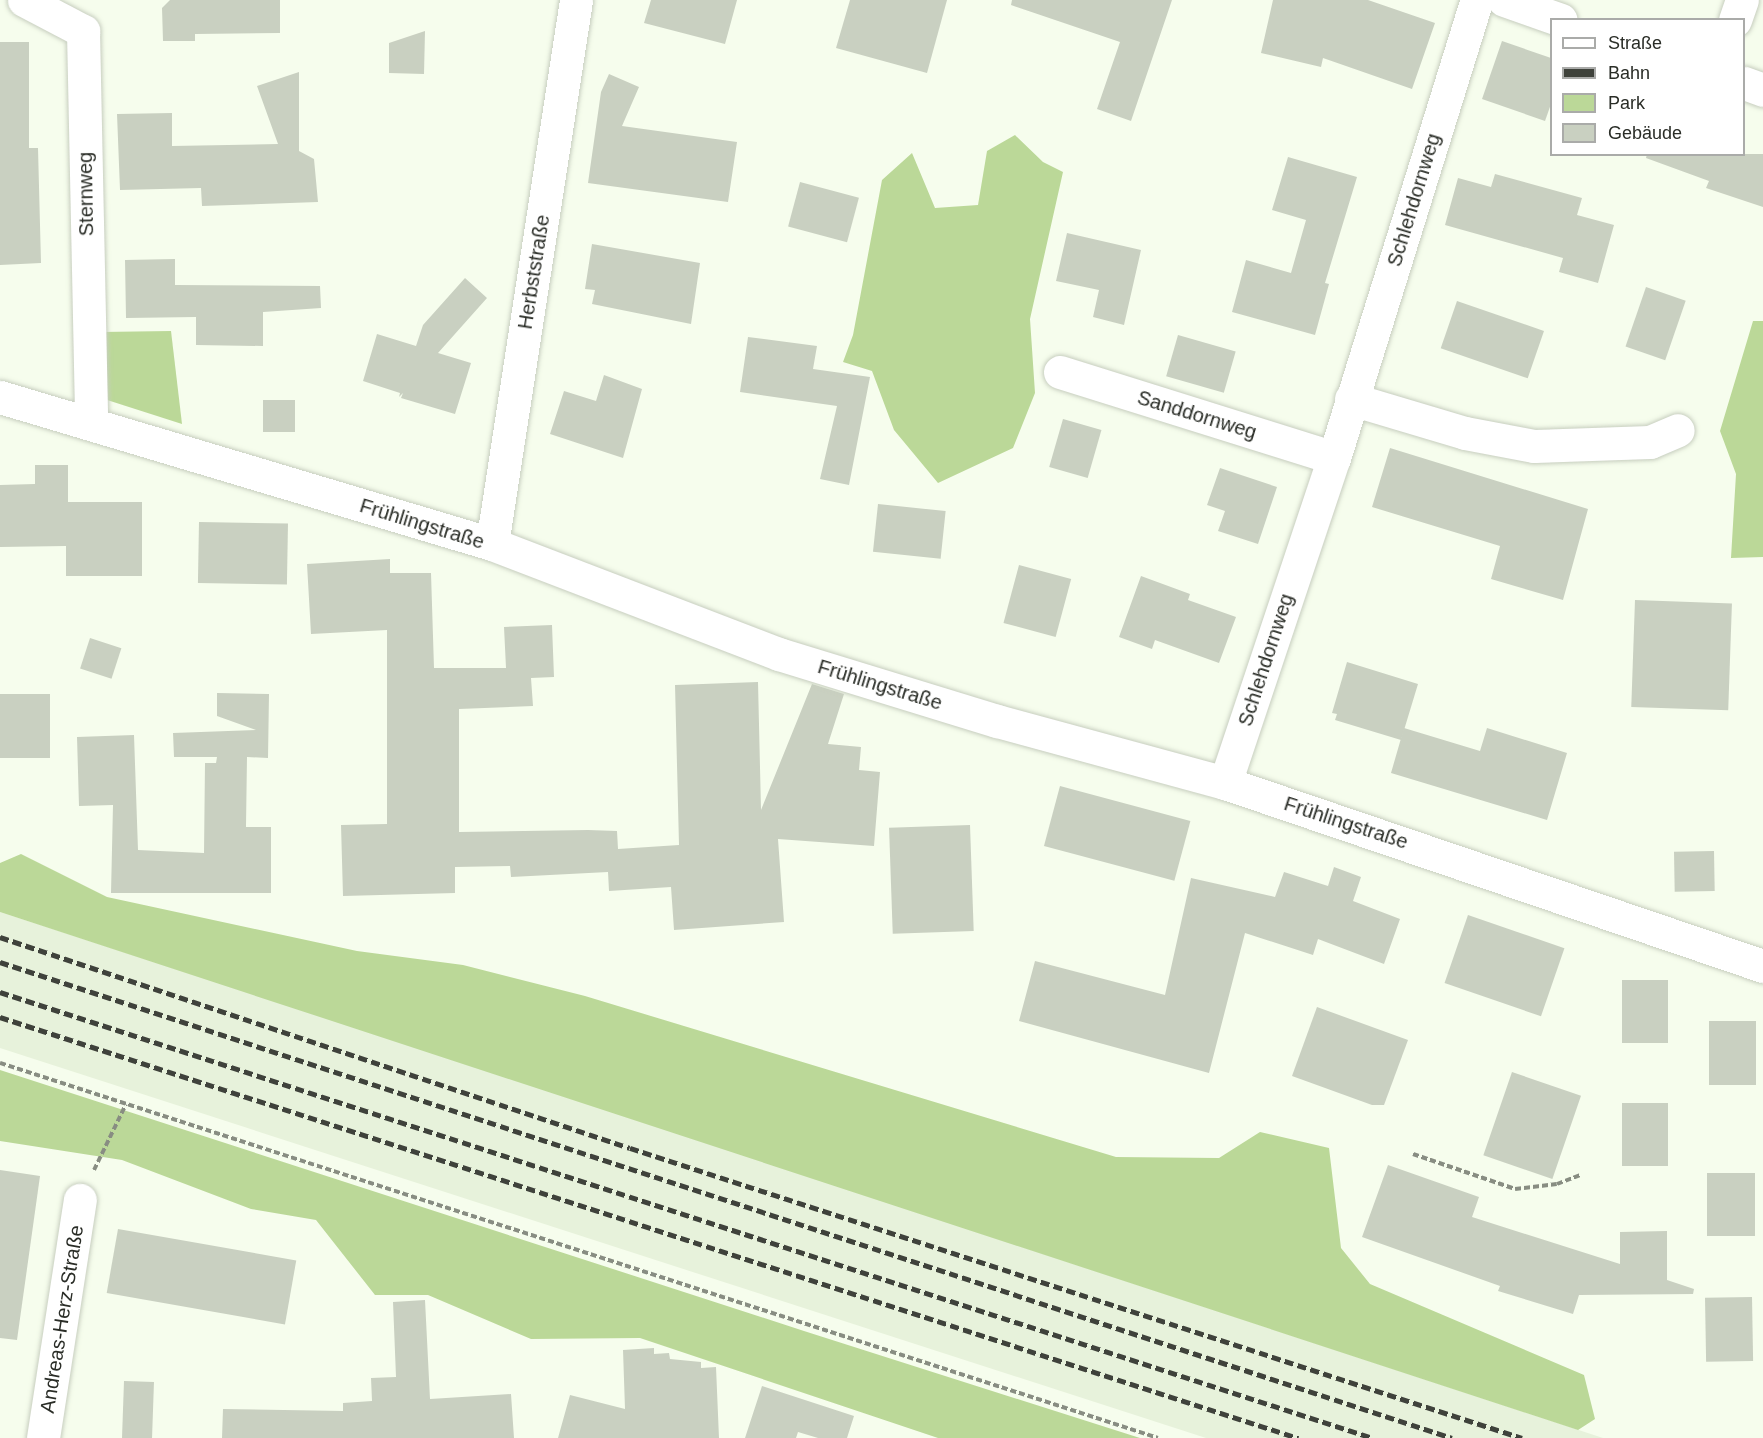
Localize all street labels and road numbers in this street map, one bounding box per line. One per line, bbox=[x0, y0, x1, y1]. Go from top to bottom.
street label: Schlehdornweg bbox=[1382, 131, 1446, 269]
street label: Sternweg bbox=[73, 152, 99, 236]
street label: Herbststraße bbox=[513, 213, 555, 331]
street label: Sanddornweg bbox=[1134, 385, 1260, 445]
street label: Frühlingstraße bbox=[357, 494, 487, 554]
street label: Schlehdornweg bbox=[1233, 591, 1299, 729]
street label: Frühlingstraße bbox=[815, 655, 945, 715]
street label: Frühlingstraße bbox=[1281, 792, 1411, 854]
street label: Andreas-Herz-Straße bbox=[35, 1223, 89, 1415]

